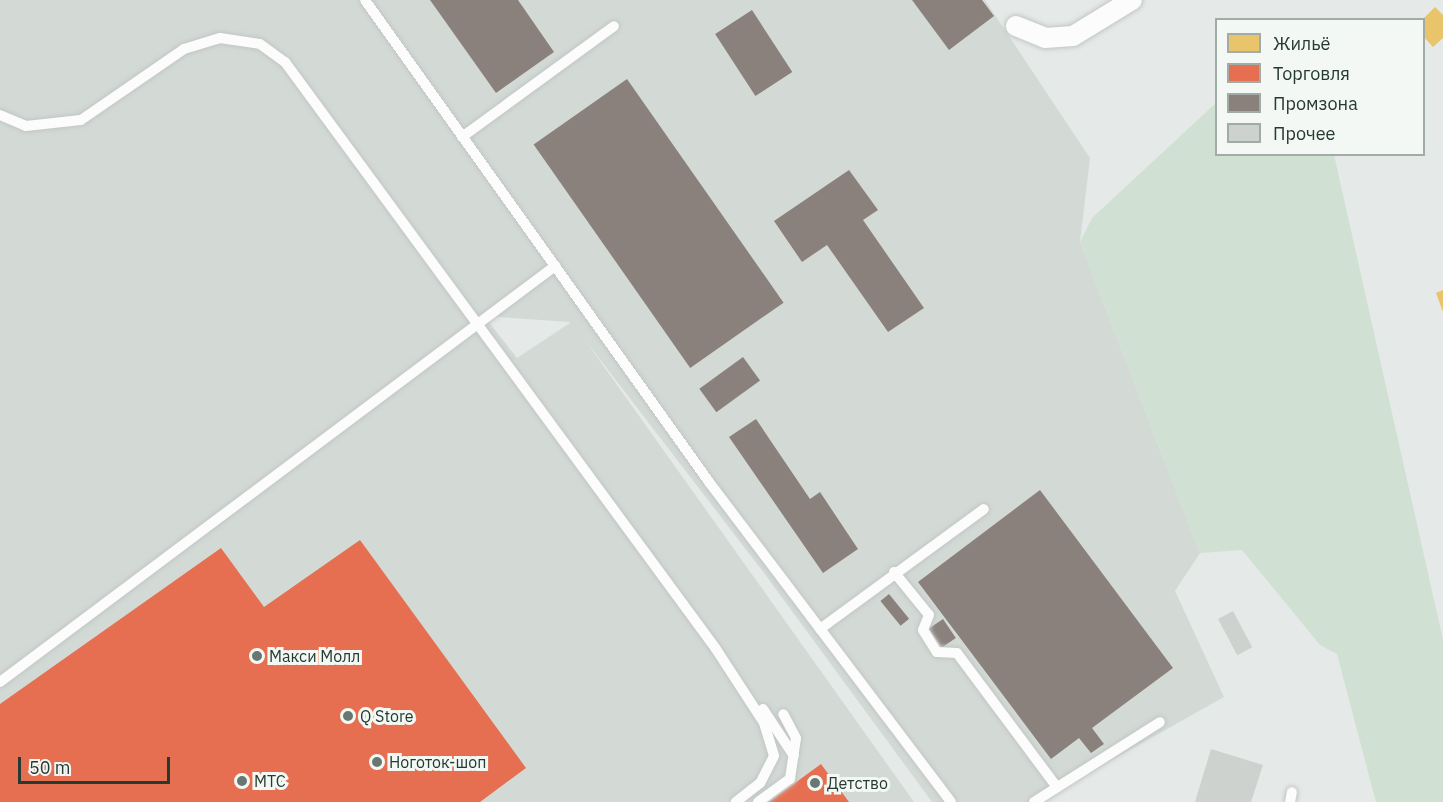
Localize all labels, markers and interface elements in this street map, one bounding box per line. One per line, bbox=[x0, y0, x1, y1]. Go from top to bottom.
legend bbox=[1215, 18, 1425, 156]
text: Жильё bbox=[1273, 32, 1330, 55]
text: Торговля bbox=[1273, 62, 1350, 85]
text: Промзона bbox=[1273, 92, 1358, 115]
text: Прочее bbox=[1273, 122, 1335, 145]
place label: Макси Молл bbox=[269, 646, 360, 666]
marker: Макси Молл bbox=[250, 649, 264, 663]
place label: Q Store bbox=[360, 706, 413, 726]
marker: Q Store bbox=[341, 709, 355, 723]
scale bar bbox=[21, 745, 172, 783]
place label: Ноготок-шоп bbox=[389, 752, 486, 772]
marker: Ноготок-шоп bbox=[370, 755, 384, 769]
text: 50 m bbox=[29, 756, 71, 779]
place label: МТС bbox=[254, 771, 286, 791]
place label: Детство bbox=[827, 773, 888, 793]
marker: МТС bbox=[235, 774, 249, 788]
marker: Детство bbox=[808, 776, 822, 790]

